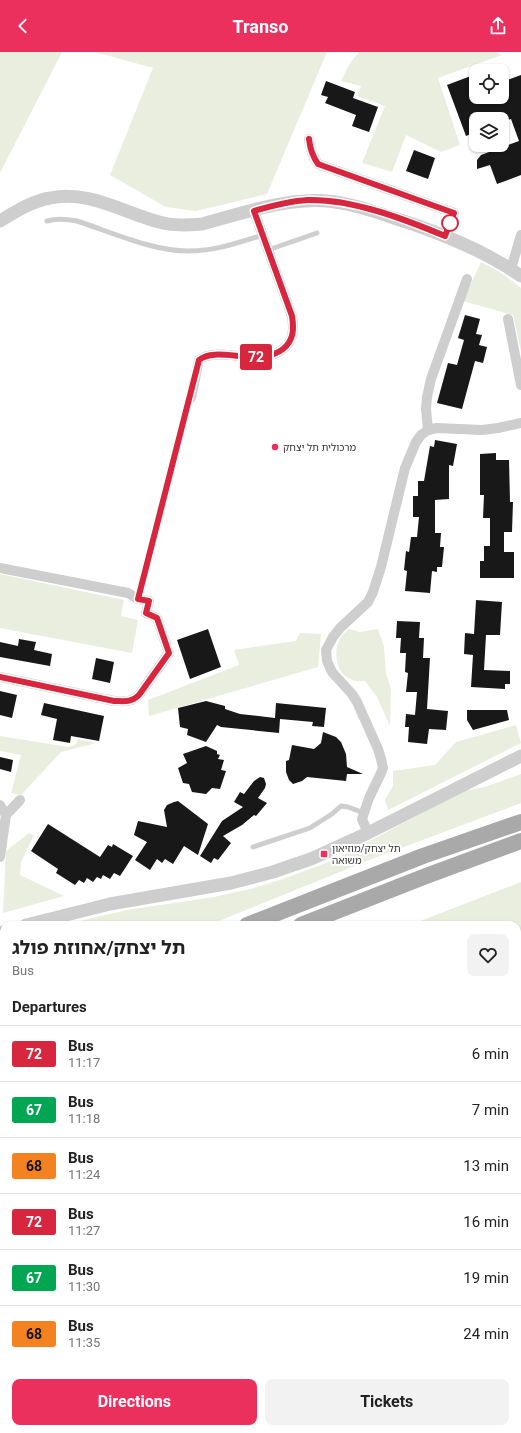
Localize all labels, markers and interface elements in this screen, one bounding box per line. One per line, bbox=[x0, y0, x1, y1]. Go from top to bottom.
icon: back bbox=[12, 15, 34, 37]
icon: share bbox=[487, 15, 509, 37]
text: Transo bbox=[233, 16, 288, 37]
map controls bbox=[469, 64, 509, 152]
button: locate bbox=[469, 64, 509, 104]
button: layers bbox=[469, 112, 509, 152]
unlabelled marker bbox=[441, 214, 459, 232]
line badge: 72 bbox=[238, 344, 274, 370]
text: 72 bbox=[248, 349, 264, 365]
marker: מרכולית תל יצחק bbox=[270, 442, 280, 452]
place label: מרכולית תל יצחק bbox=[283, 442, 356, 453]
place label: תל יצחק/מוזיאון משואה bbox=[332, 843, 401, 866]
marker: תל יצחק/מוזיאון משואה bbox=[319, 849, 329, 859]
button: heart bbox=[467, 934, 509, 976]
text: תל יצחק/אחוזת פולג bbox=[12, 936, 185, 959]
text: Bus bbox=[12, 963, 34, 978]
text: Departures bbox=[12, 998, 87, 1016]
text: Bus bbox=[68, 1037, 94, 1055]
text: 6 min bbox=[472, 1045, 509, 1063]
text: 72 bbox=[26, 1046, 42, 1062]
text: 11:17 bbox=[68, 1055, 100, 1070]
text: Bus bbox=[68, 1093, 94, 1111]
text: 7 min bbox=[472, 1101, 509, 1119]
text: 67 bbox=[26, 1102, 42, 1118]
text: 11:18 bbox=[68, 1111, 100, 1126]
text: Bus bbox=[68, 1149, 94, 1167]
text: 13 min bbox=[463, 1157, 509, 1175]
text: 68 bbox=[26, 1158, 42, 1174]
text: 11:24 bbox=[68, 1167, 100, 1182]
text: Bus bbox=[68, 1205, 94, 1223]
text: 16 min bbox=[463, 1213, 509, 1231]
text: 72 bbox=[26, 1214, 42, 1230]
text: 11:27 bbox=[68, 1223, 100, 1238]
text: Bus bbox=[68, 1261, 94, 1279]
text: 19 min bbox=[463, 1269, 509, 1287]
text: 67 bbox=[26, 1270, 42, 1286]
text: 11:30 bbox=[68, 1279, 100, 1294]
text: Bus bbox=[68, 1317, 94, 1335]
text: 24 min bbox=[463, 1325, 509, 1343]
text: 68 bbox=[26, 1326, 42, 1342]
text: 11:35 bbox=[68, 1335, 100, 1350]
button: Directions bbox=[12, 1379, 257, 1425]
button: Tickets bbox=[265, 1379, 509, 1425]

